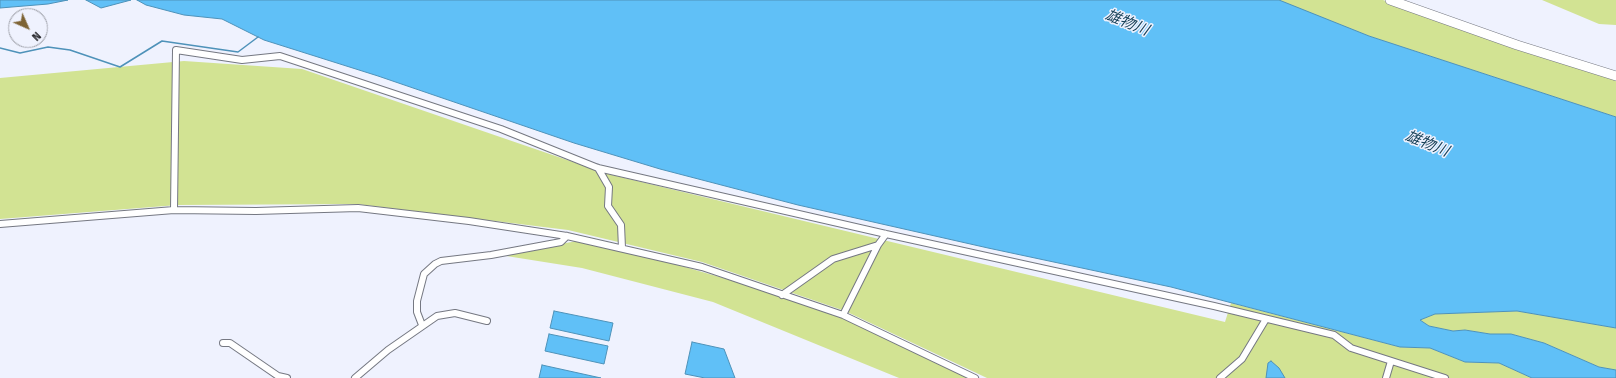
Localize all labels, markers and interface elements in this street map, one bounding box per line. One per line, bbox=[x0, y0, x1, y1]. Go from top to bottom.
water label: 雄物川 bbox=[1103, 6, 1151, 40]
north arrow bbox=[8, 8, 48, 48]
text: N bbox=[29, 29, 43, 43]
water label: 雄物川 bbox=[1403, 127, 1451, 161]

